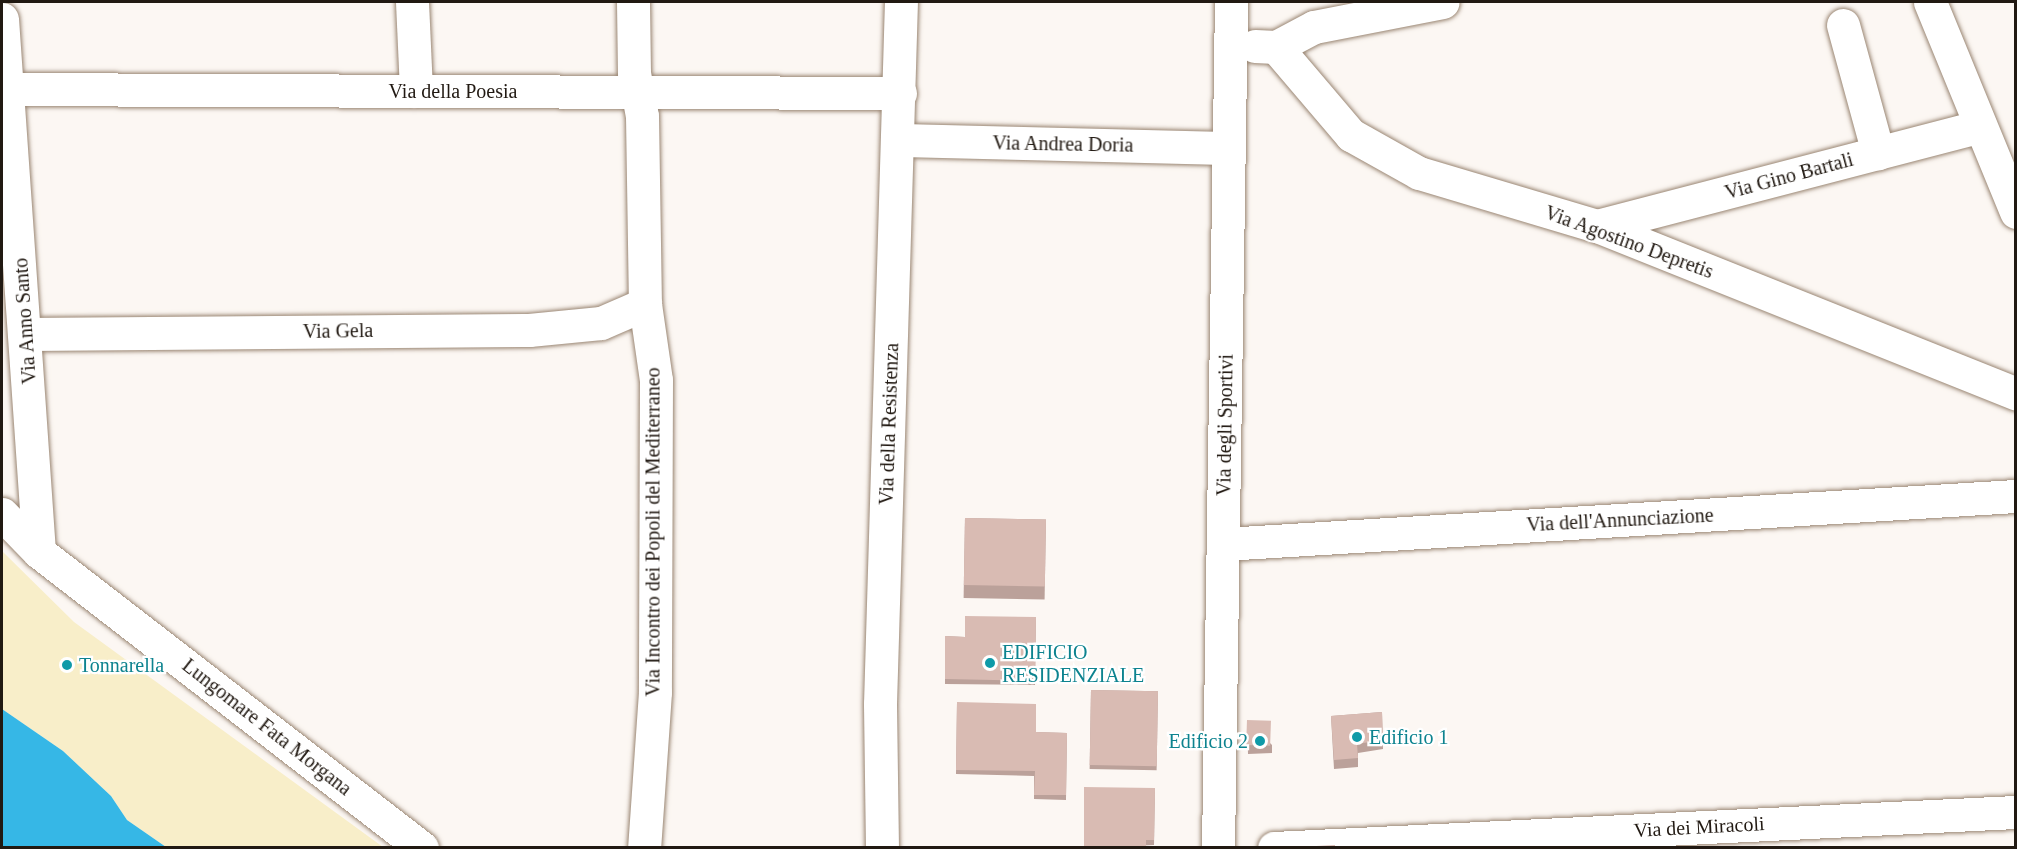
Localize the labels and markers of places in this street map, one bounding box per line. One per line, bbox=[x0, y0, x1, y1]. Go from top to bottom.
place label: EDIFICIO RESIDENZIALE bbox=[1002, 640, 1144, 687]
place label: Tonnarella bbox=[79, 653, 164, 677]
marker: EDIFICIO RESIDENZIALE bbox=[983, 656, 997, 670]
marker: Tonnarella bbox=[60, 658, 74, 672]
place label: Edificio 1 bbox=[1369, 725, 1448, 749]
place label: Edificio 2 bbox=[1169, 729, 1248, 753]
marker: Edificio 1 bbox=[1350, 730, 1364, 744]
marker: Edificio 2 bbox=[1253, 734, 1267, 748]

